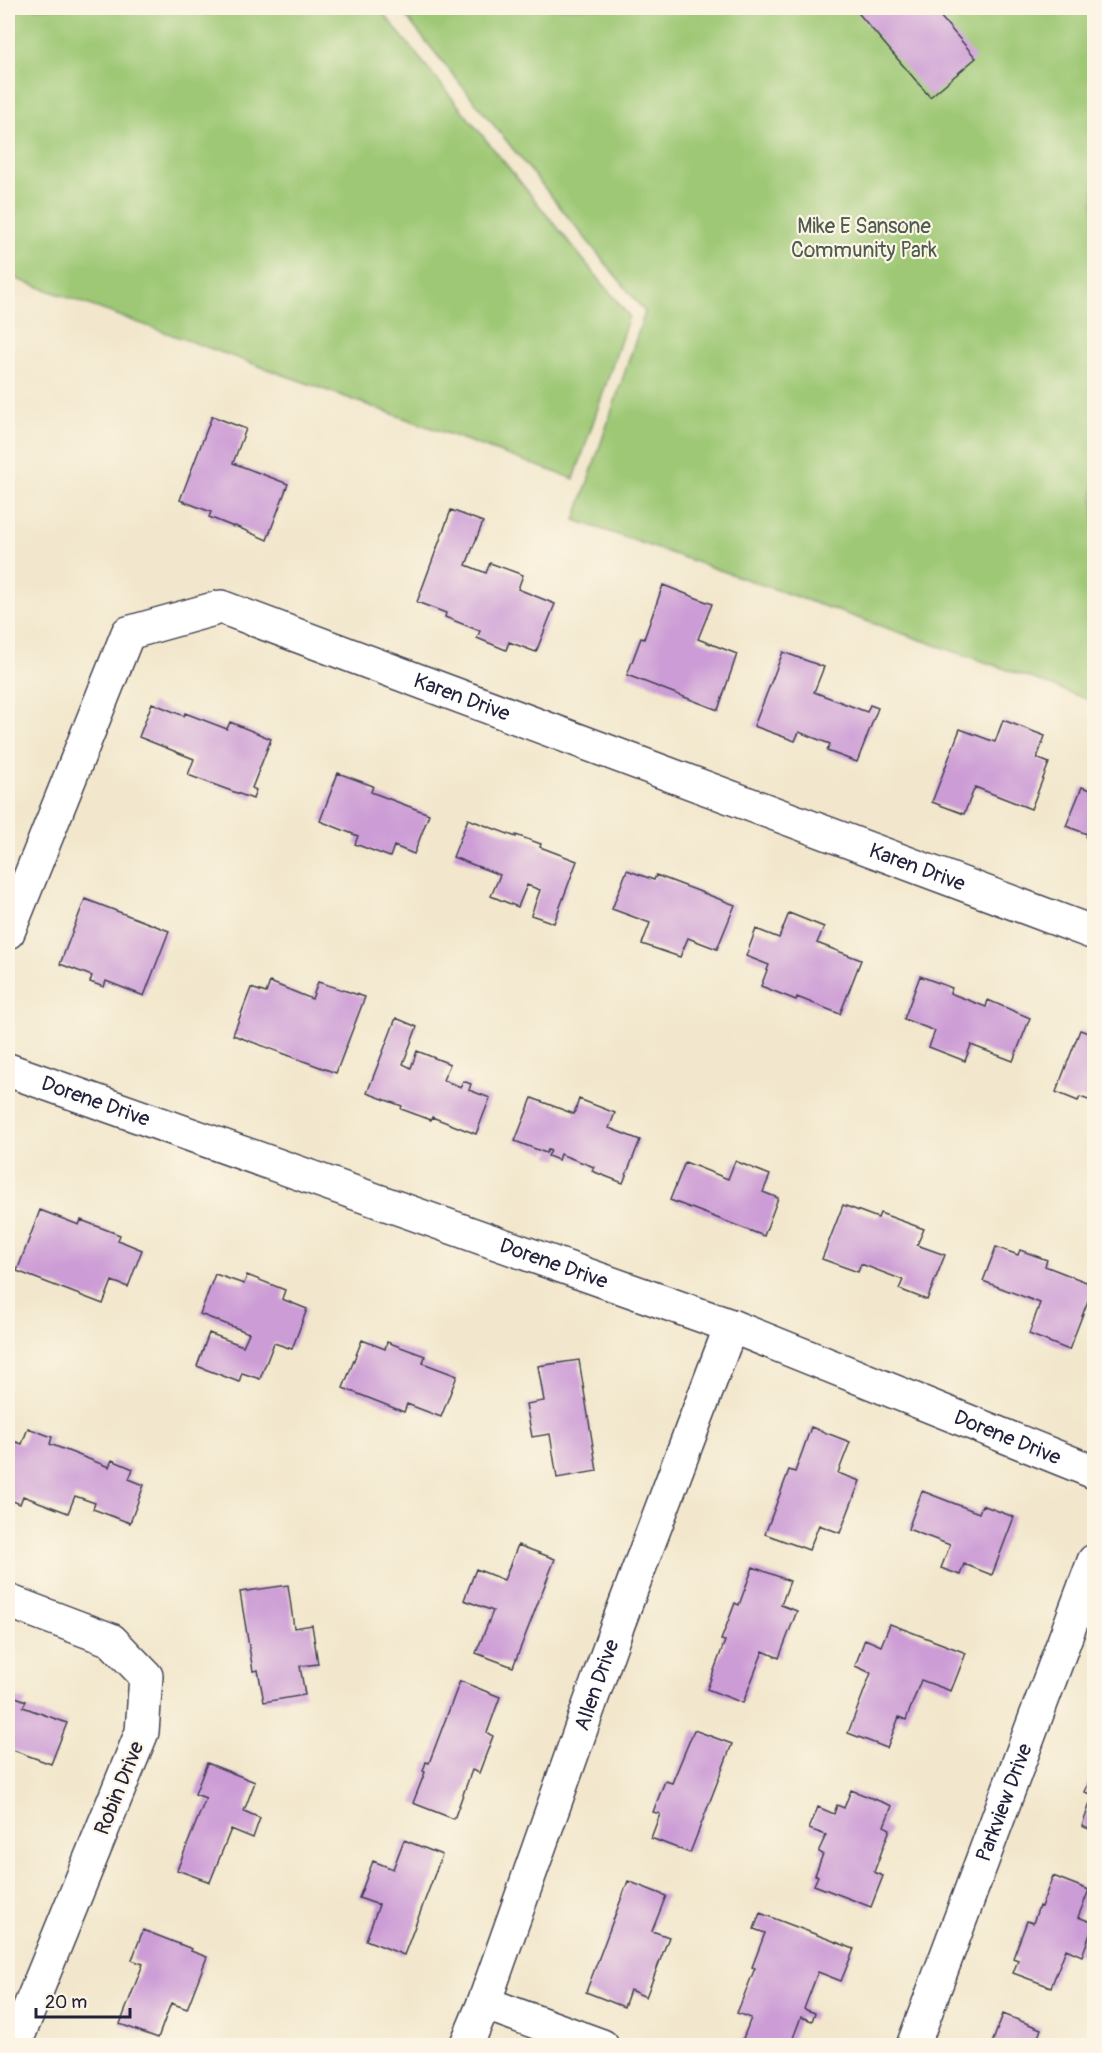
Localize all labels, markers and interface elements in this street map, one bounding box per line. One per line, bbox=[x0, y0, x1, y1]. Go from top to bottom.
park label: Mike E Sansone Community Park bbox=[791, 213, 937, 264]
street label: Karen Drive bbox=[410, 667, 514, 728]
street label: Karen Drive bbox=[865, 837, 970, 898]
street label: Dorene Drive bbox=[38, 1070, 154, 1133]
street label: Dorene Drive bbox=[496, 1232, 612, 1296]
street label: Dorene Drive bbox=[950, 1404, 1065, 1472]
street label: Allen Drive bbox=[568, 1635, 626, 1734]
street label: Robin Drive bbox=[88, 1737, 151, 1839]
street label: Parkview Drive bbox=[970, 1739, 1039, 1865]
scale bar bbox=[36, 1981, 130, 2019]
text: 20 m bbox=[45, 1991, 87, 2014]

